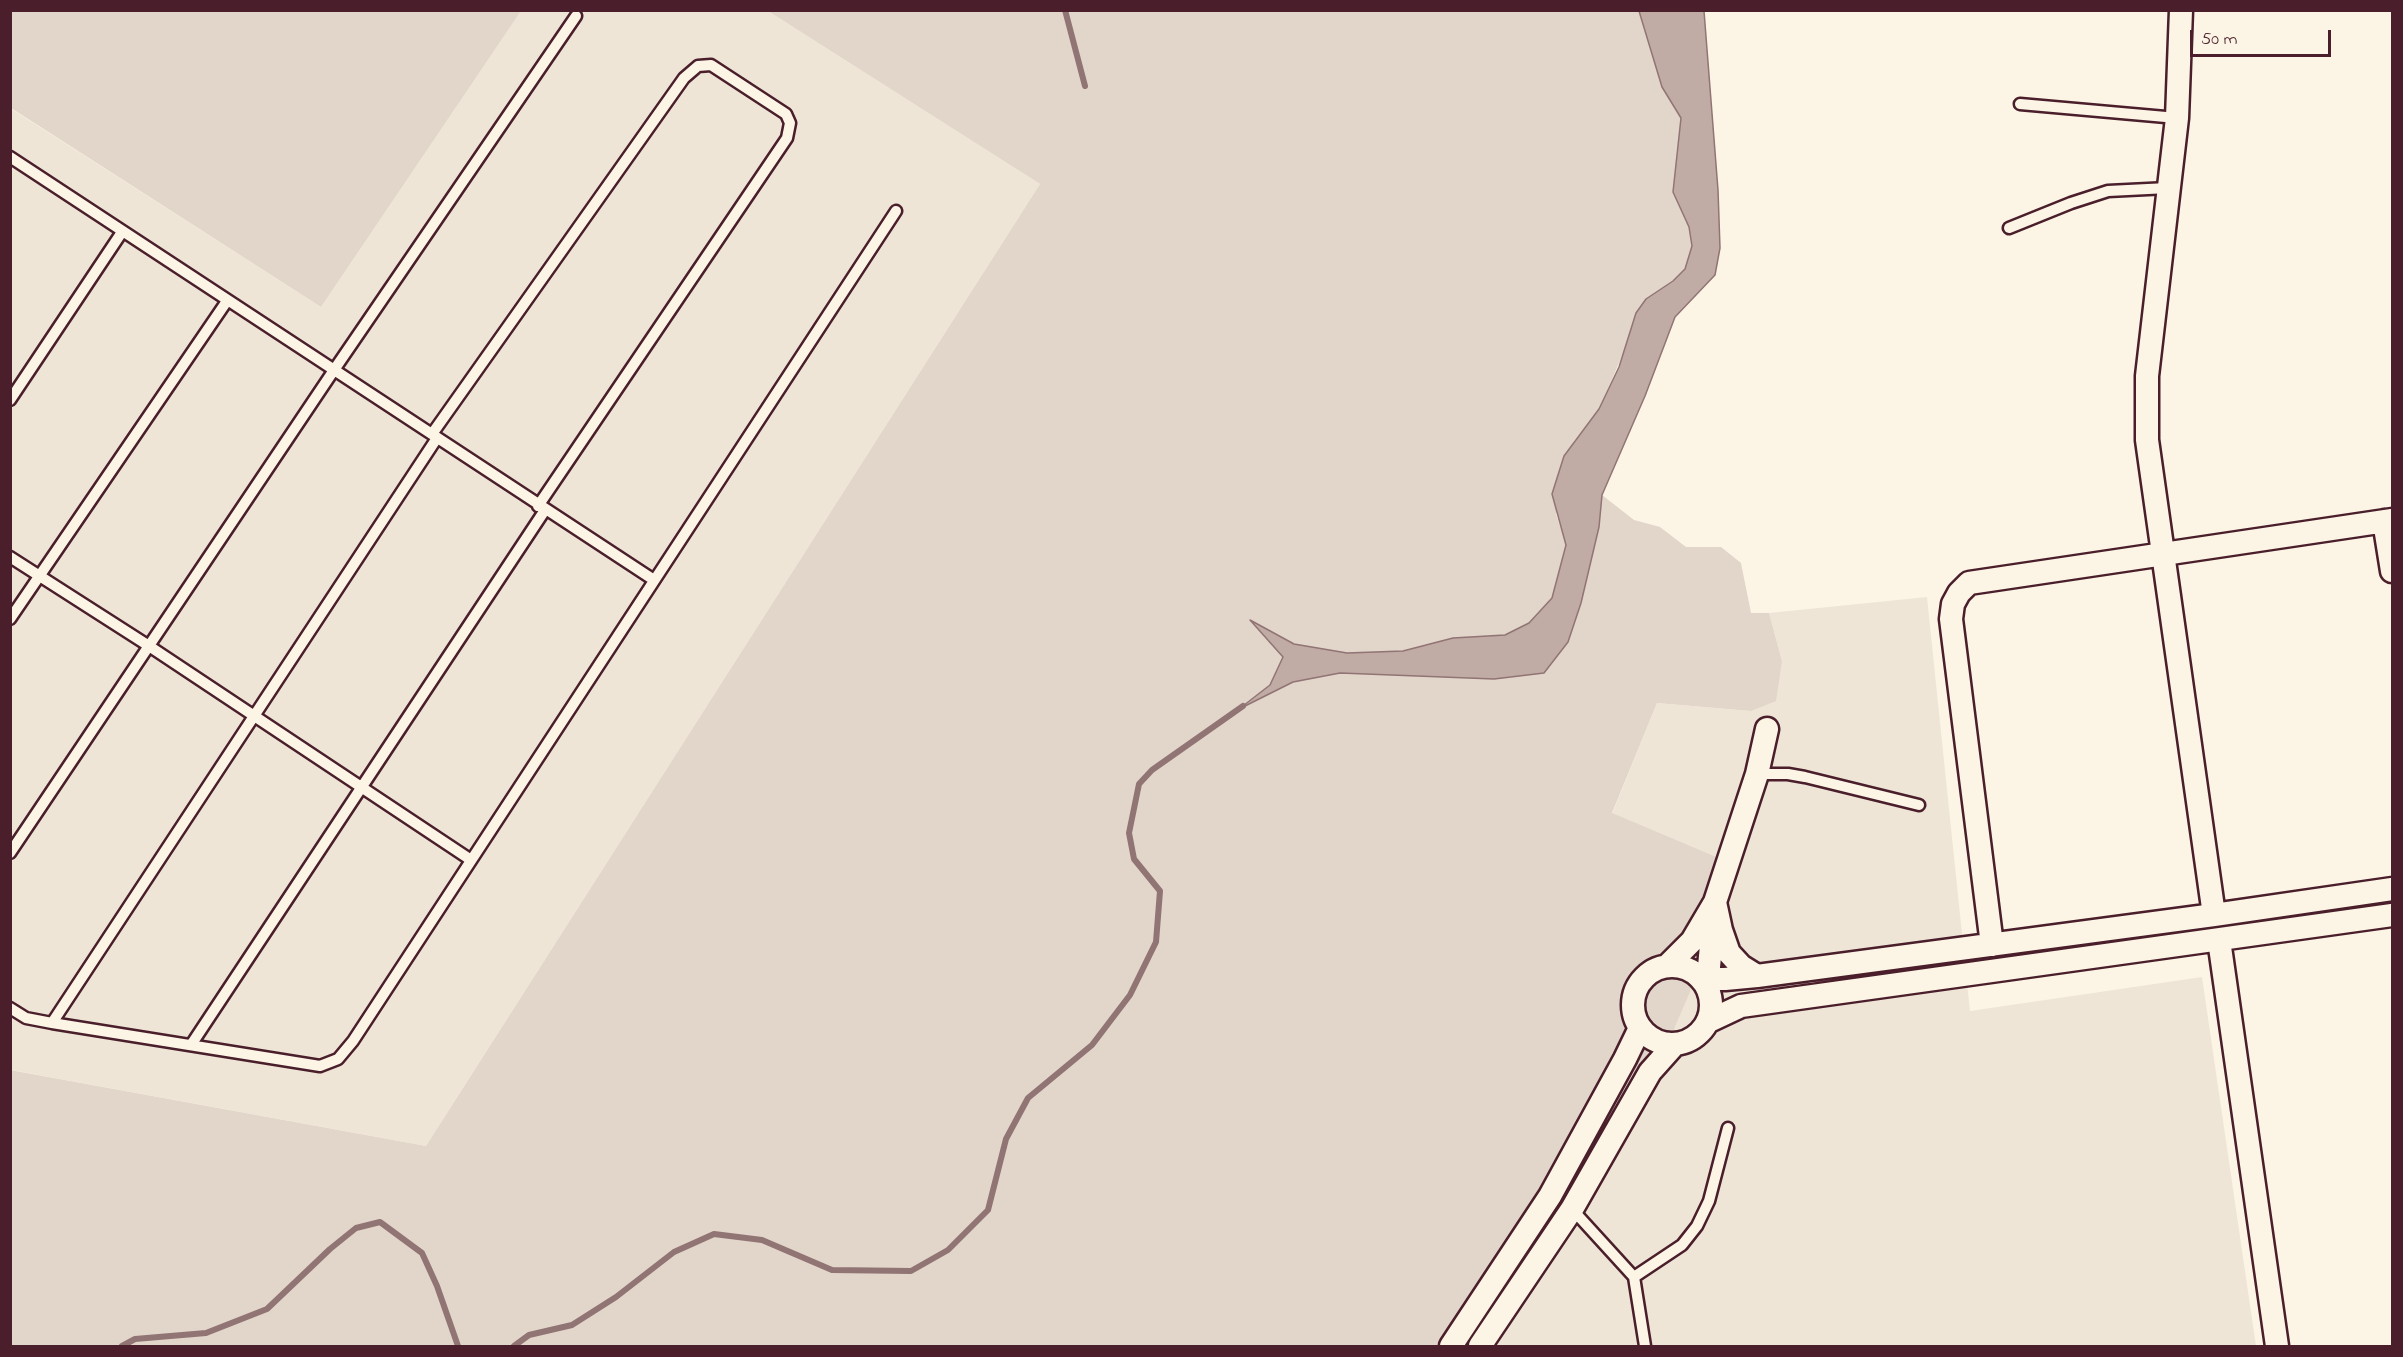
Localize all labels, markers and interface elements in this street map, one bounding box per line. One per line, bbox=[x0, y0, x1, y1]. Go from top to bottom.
scale bar bbox=[2193, 18, 2334, 56]
text: 50 m bbox=[2201, 27, 2238, 53]

